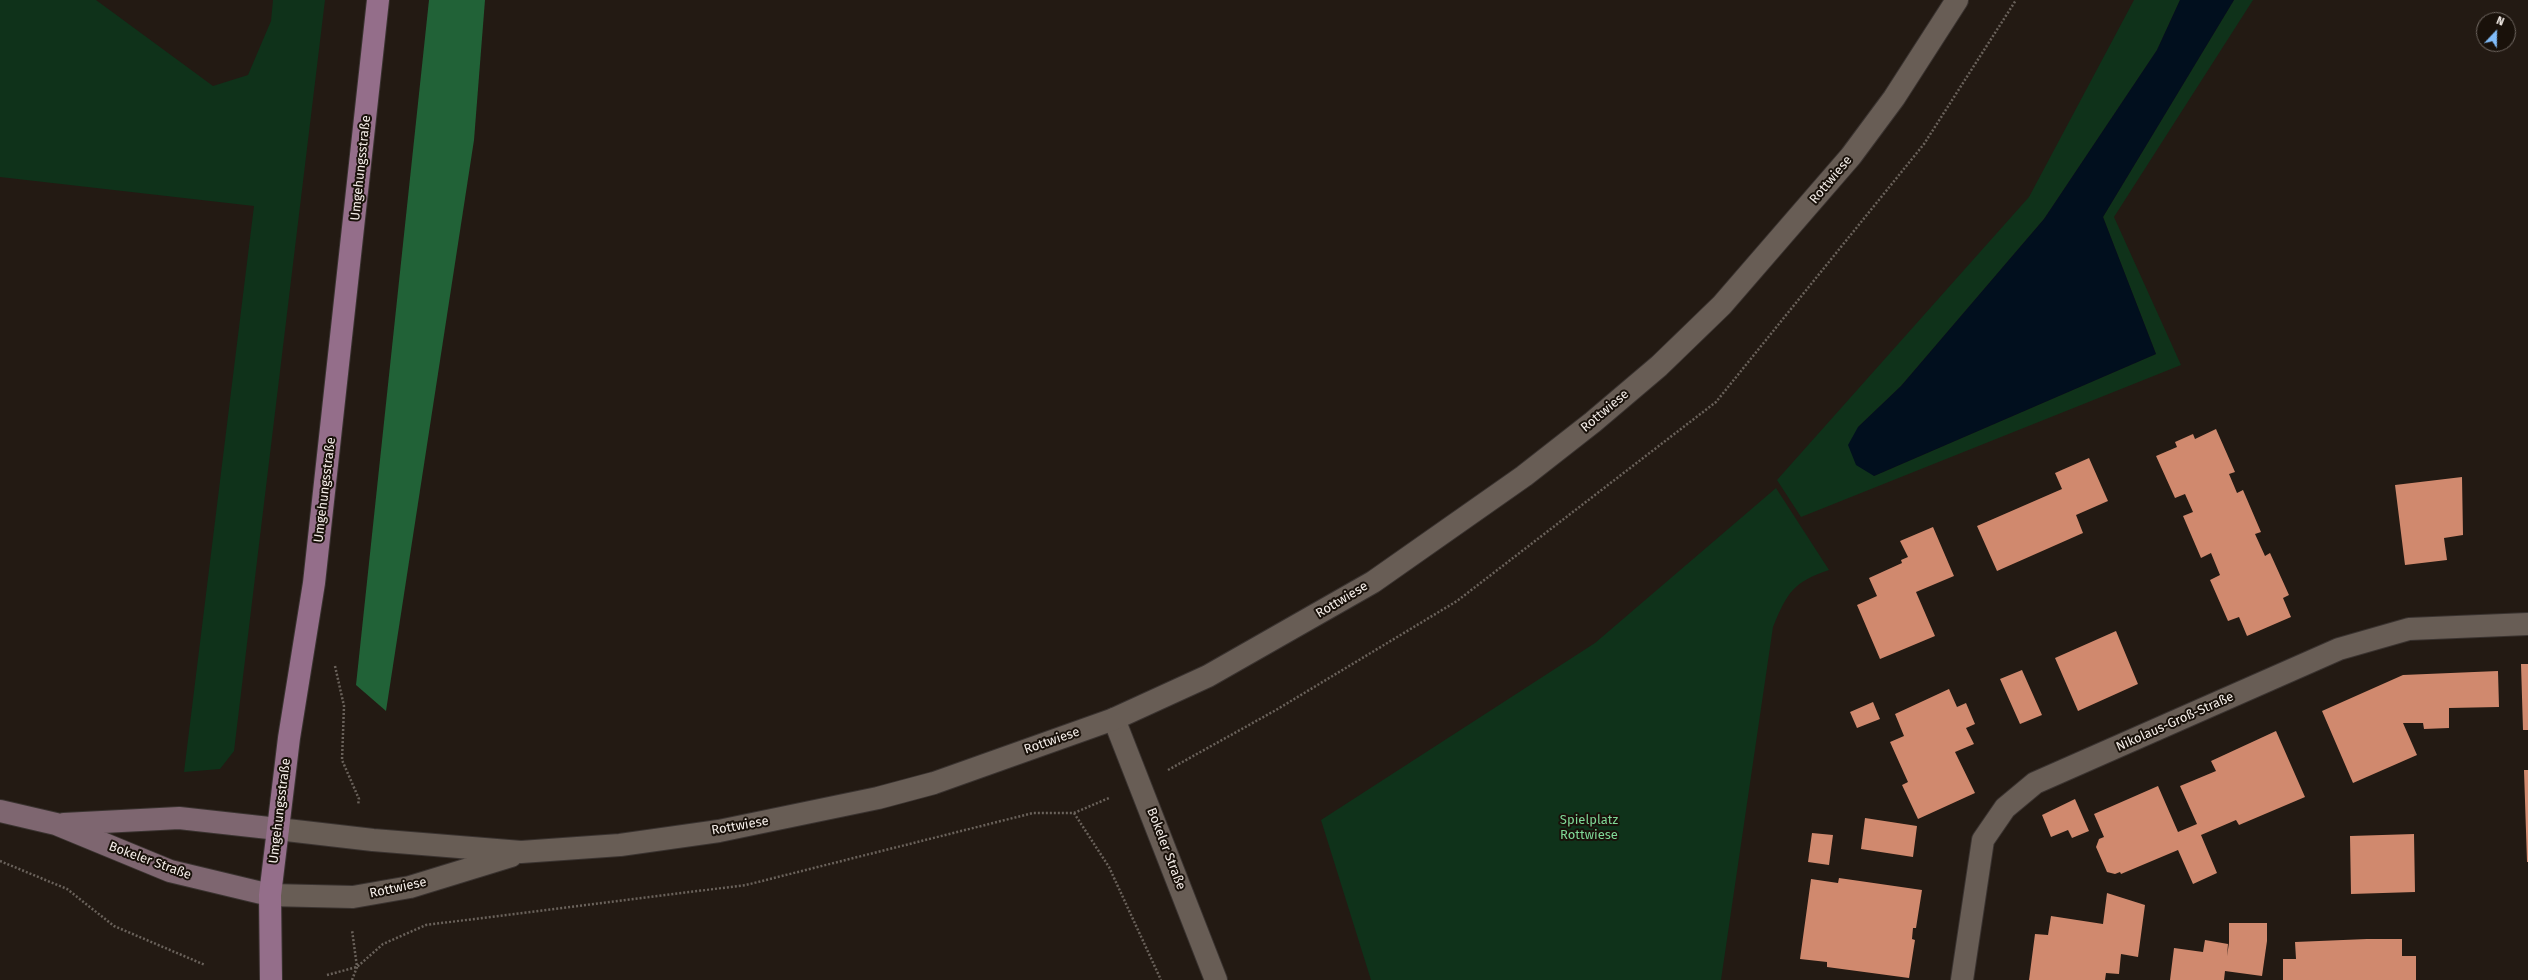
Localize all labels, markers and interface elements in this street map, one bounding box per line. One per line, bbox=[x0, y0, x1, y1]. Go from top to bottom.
north arrow bbox=[2476, 12, 2516, 52]
text: N bbox=[2494, 14, 2506, 29]
street label: Umgehungsstraße bbox=[348, 114, 374, 222]
street label: Rottwiese bbox=[1806, 153, 1856, 207]
street label: Rottwiese bbox=[1578, 386, 1632, 436]
street label: Umgehungsstraße bbox=[311, 436, 339, 544]
street label: Rottwiese bbox=[1313, 578, 1371, 622]
street label: Nikolaus-Groß-Straße bbox=[2114, 689, 2236, 755]
street label: Rottwiese bbox=[1022, 724, 1082, 758]
street label: Umgehungsstraße bbox=[266, 757, 294, 865]
street label: Bokeler Straße bbox=[1143, 806, 1189, 892]
park label: Spielplatz Rottwiese bbox=[1560, 812, 1618, 843]
street label: Rottwiese bbox=[710, 813, 770, 839]
street label: Bokeler Straße bbox=[107, 839, 193, 883]
street label: Rottwiese bbox=[368, 874, 428, 902]

